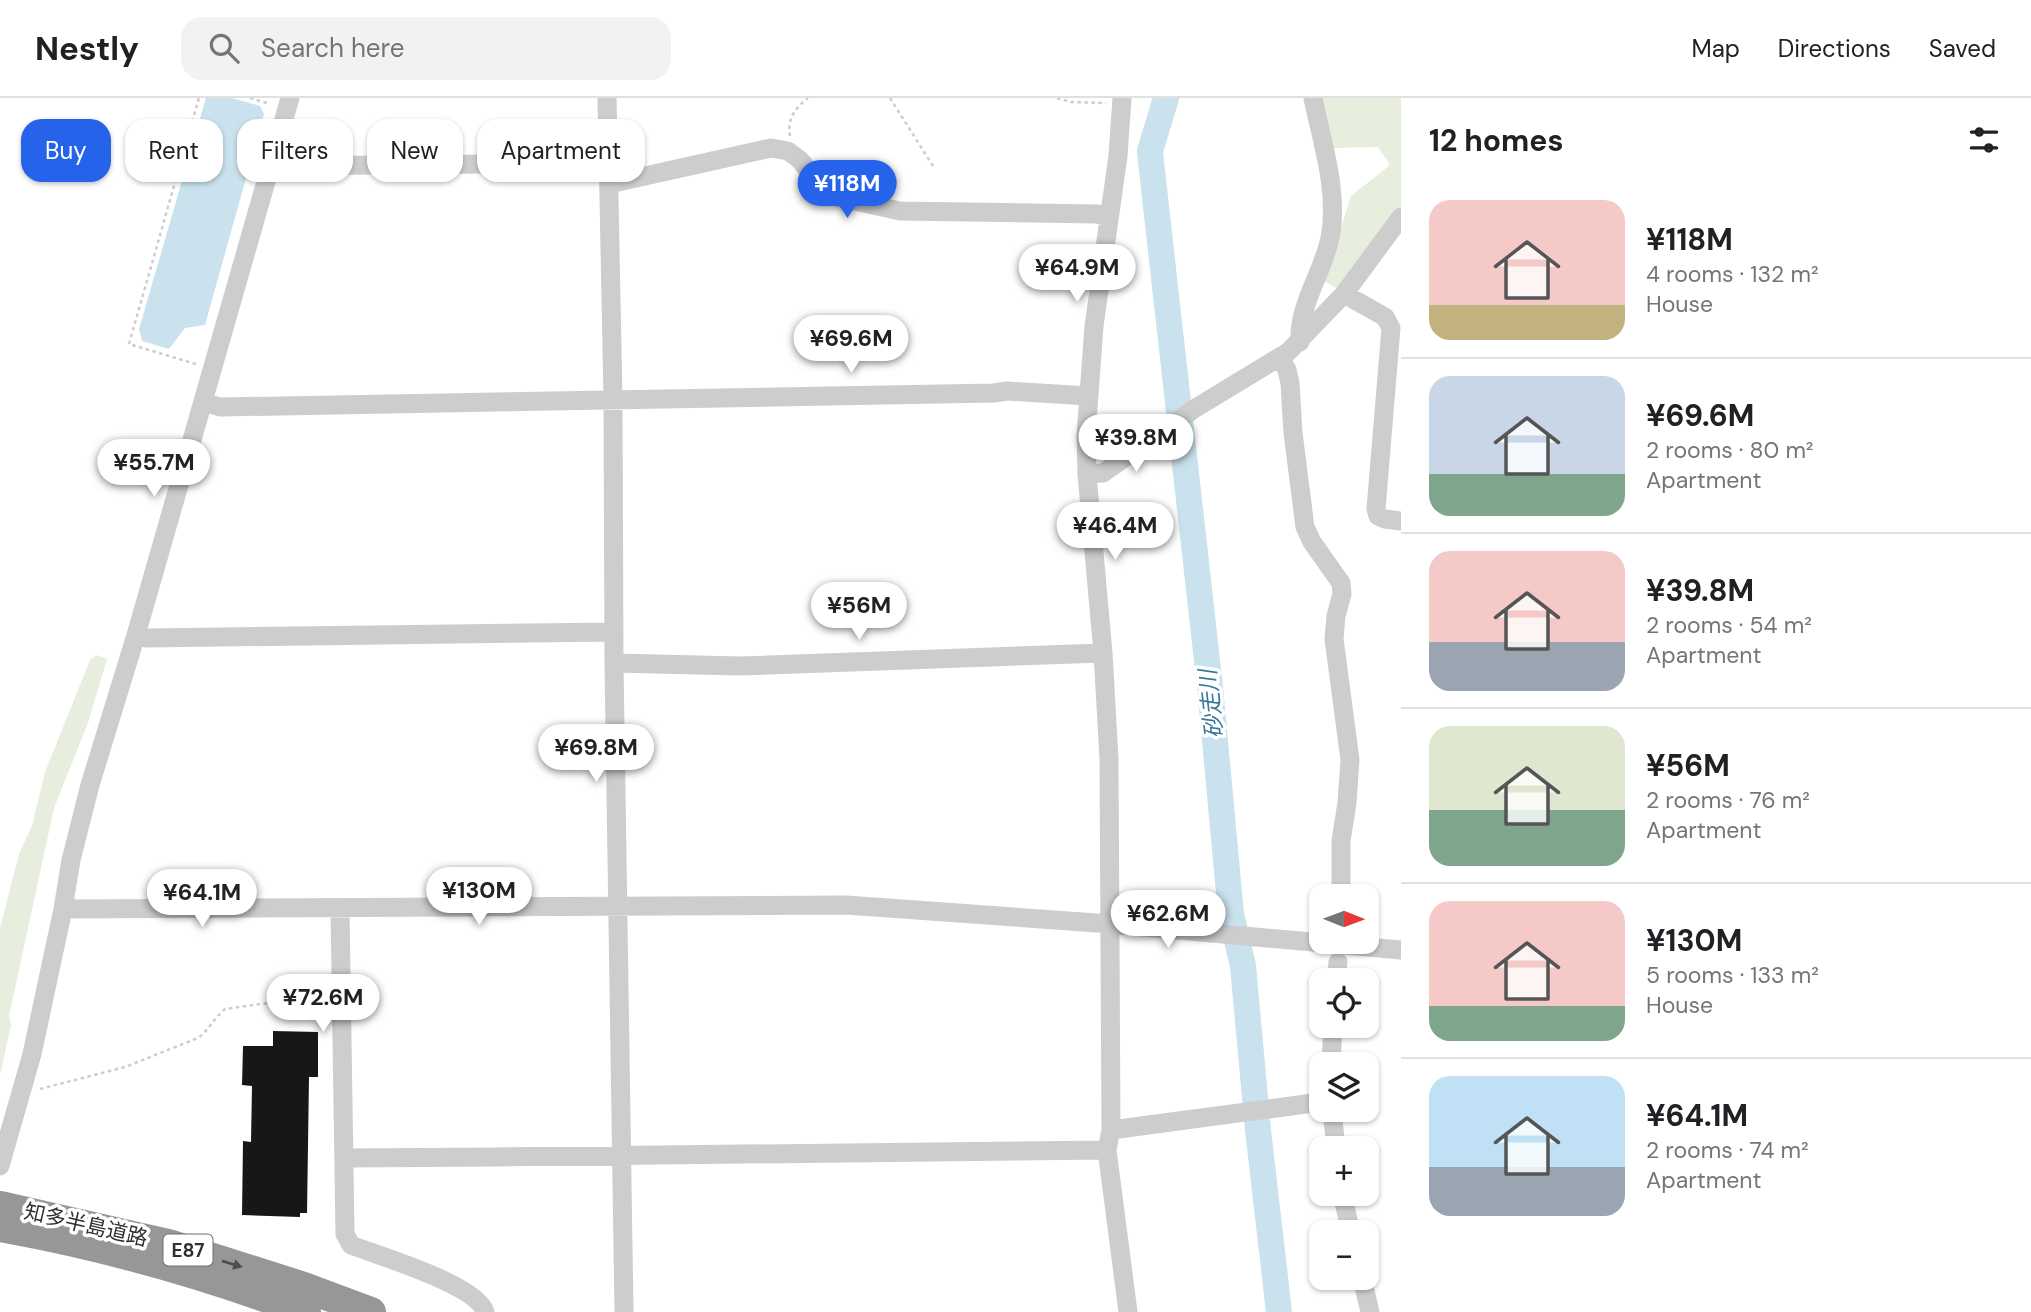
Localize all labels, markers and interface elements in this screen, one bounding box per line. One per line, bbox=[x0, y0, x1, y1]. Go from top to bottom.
search box bbox=[181, 17, 671, 80]
text: Nestly bbox=[35, 27, 139, 70]
icon: search bbox=[205, 29, 243, 67]
text: Search here bbox=[261, 31, 405, 65]
text: Map bbox=[1692, 33, 1740, 64]
text: Directions bbox=[1778, 33, 1891, 64]
text: Saved bbox=[1929, 33, 1996, 64]
chip: Buy bbox=[21, 119, 111, 182]
chip: Rent bbox=[125, 119, 223, 182]
chip: Filters bbox=[237, 119, 353, 182]
chip: New bbox=[367, 119, 463, 182]
chip: Apartment bbox=[477, 119, 645, 182]
text: 12 homes bbox=[1429, 121, 1563, 160]
icon: filters bbox=[1965, 121, 2003, 159]
pin: ¥118M bbox=[798, 160, 896, 220]
text: ¥118M bbox=[814, 168, 880, 198]
text: ¥118M bbox=[1646, 220, 1733, 259]
icon: home bbox=[1485, 228, 1569, 312]
pin: ¥64.9M bbox=[1020, 244, 1134, 304]
text: ¥64.9M bbox=[1035, 252, 1119, 282]
text: 4 rooms · 132 m² bbox=[1646, 259, 1818, 289]
text: House bbox=[1646, 289, 1713, 319]
pin: ¥69.6M bbox=[794, 316, 908, 375]
text: ¥69.6M bbox=[809, 323, 893, 353]
text: ¥69.6M bbox=[1646, 396, 1754, 435]
icon: home bbox=[1485, 404, 1569, 488]
pin: ¥39.8M bbox=[1079, 414, 1193, 474]
text: ¥39.8M bbox=[1095, 422, 1177, 452]
text: 2 rooms · 80 m² bbox=[1646, 435, 1813, 465]
pin: ¥55.7M bbox=[97, 440, 211, 499]
text: ¥55.7M bbox=[113, 447, 195, 477]
text: Apartment bbox=[1646, 465, 1761, 495]
pin: ¥46.4M bbox=[1058, 503, 1172, 562]
text: ¥46.4M bbox=[1073, 510, 1157, 540]
text: ¥39.8M bbox=[1646, 571, 1754, 610]
icon: home bbox=[1485, 579, 1569, 663]
pin: ¥56M bbox=[818, 582, 900, 642]
text: ¥56M bbox=[827, 590, 891, 620]
text: 2 rooms · 54 m² bbox=[1646, 610, 1812, 640]
text: Apartment bbox=[1646, 640, 1761, 670]
water label: 砂走川 bbox=[1192, 665, 1230, 740]
pin: ¥69.8M bbox=[539, 724, 653, 784]
text: ¥69.8M bbox=[554, 732, 638, 762]
text: ¥56M bbox=[1646, 746, 1730, 785]
icon: home bbox=[1485, 754, 1569, 838]
text: 2 rooms · 76 m² bbox=[1646, 785, 1810, 815]
text: Apartment bbox=[1646, 815, 1761, 845]
pin: ¥130M bbox=[430, 868, 528, 927]
pin: ¥64.1M bbox=[145, 870, 259, 929]
text: ¥130M bbox=[442, 875, 516, 905]
text: ¥64.1M bbox=[163, 877, 241, 907]
north arrow bbox=[1309, 884, 1379, 954]
map controls bbox=[1309, 884, 1379, 1290]
pin: ¥62.6M bbox=[1111, 890, 1225, 950]
text: ¥62.6M bbox=[1127, 898, 1209, 928]
text: ¥130M bbox=[1646, 921, 1742, 960]
icon: home bbox=[1485, 929, 1569, 1013]
text: 5 rooms · 133 m² bbox=[1646, 960, 1819, 990]
button: locate bbox=[1309, 968, 1379, 1038]
pin: ¥72.6M bbox=[266, 974, 380, 1034]
text: ¥72.6M bbox=[283, 982, 364, 1012]
text: House bbox=[1646, 990, 1713, 1020]
button: layers bbox=[1309, 1052, 1379, 1122]
text: ¥64.1M bbox=[1646, 1096, 1748, 1135]
icon: home bbox=[1485, 1104, 1569, 1188]
text: 2 rooms · 74 m² bbox=[1646, 1135, 1809, 1165]
button: + bbox=[1309, 1136, 1379, 1206]
text: Apartment bbox=[1646, 1165, 1761, 1195]
street label: 知多半島道路 bbox=[21, 1197, 151, 1253]
button: − bbox=[1309, 1220, 1379, 1290]
road number: E87 bbox=[164, 1234, 212, 1266]
one-way arrow bbox=[222, 1259, 243, 1269]

